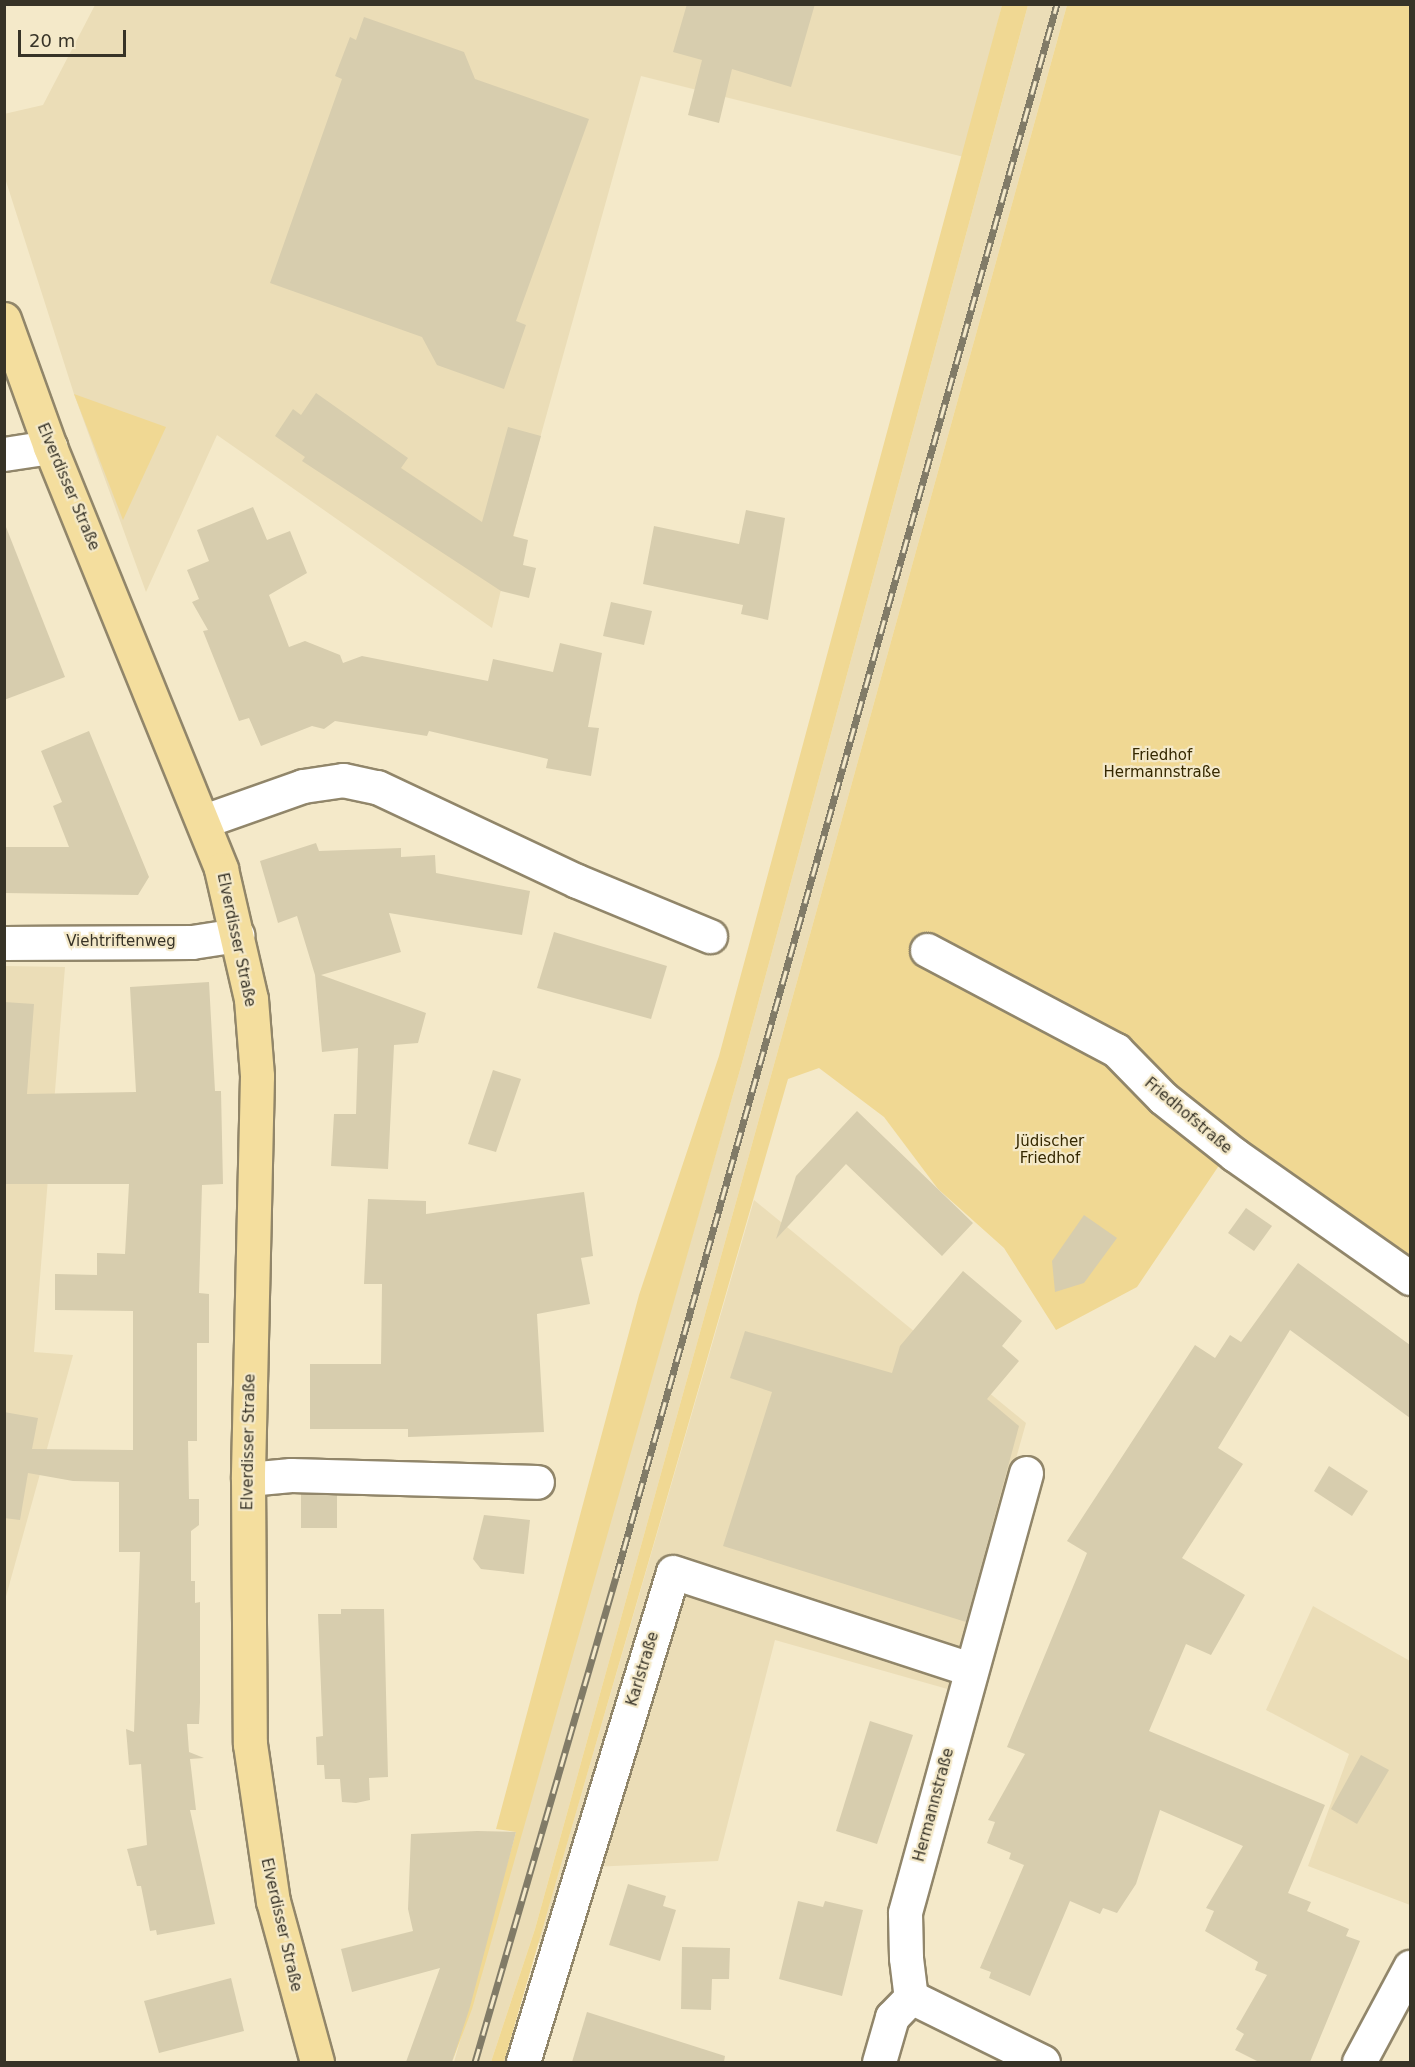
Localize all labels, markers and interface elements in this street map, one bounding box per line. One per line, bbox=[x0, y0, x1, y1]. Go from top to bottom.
scale bar bbox=[21, 18, 129, 56]
text: 20 m bbox=[29, 30, 75, 51]
street label: Elverdisser Straße bbox=[33, 421, 103, 553]
park label: Friedhof Hermannstraße bbox=[1104, 746, 1220, 781]
street label: Elverdisser Straße bbox=[213, 871, 259, 1009]
street label: Viehtriftenweg bbox=[66, 933, 176, 951]
street label: Friedhofstraße bbox=[1141, 1074, 1235, 1158]
park label: Jüdischer Friedhof bbox=[1016, 1132, 1084, 1167]
street label: Elverdisser Straße bbox=[239, 1374, 259, 1510]
street label: Karlstraße bbox=[623, 1630, 663, 1708]
street label: Hermannstraße bbox=[910, 1746, 958, 1864]
street label: Elverdisser Straße bbox=[257, 1856, 305, 1994]

